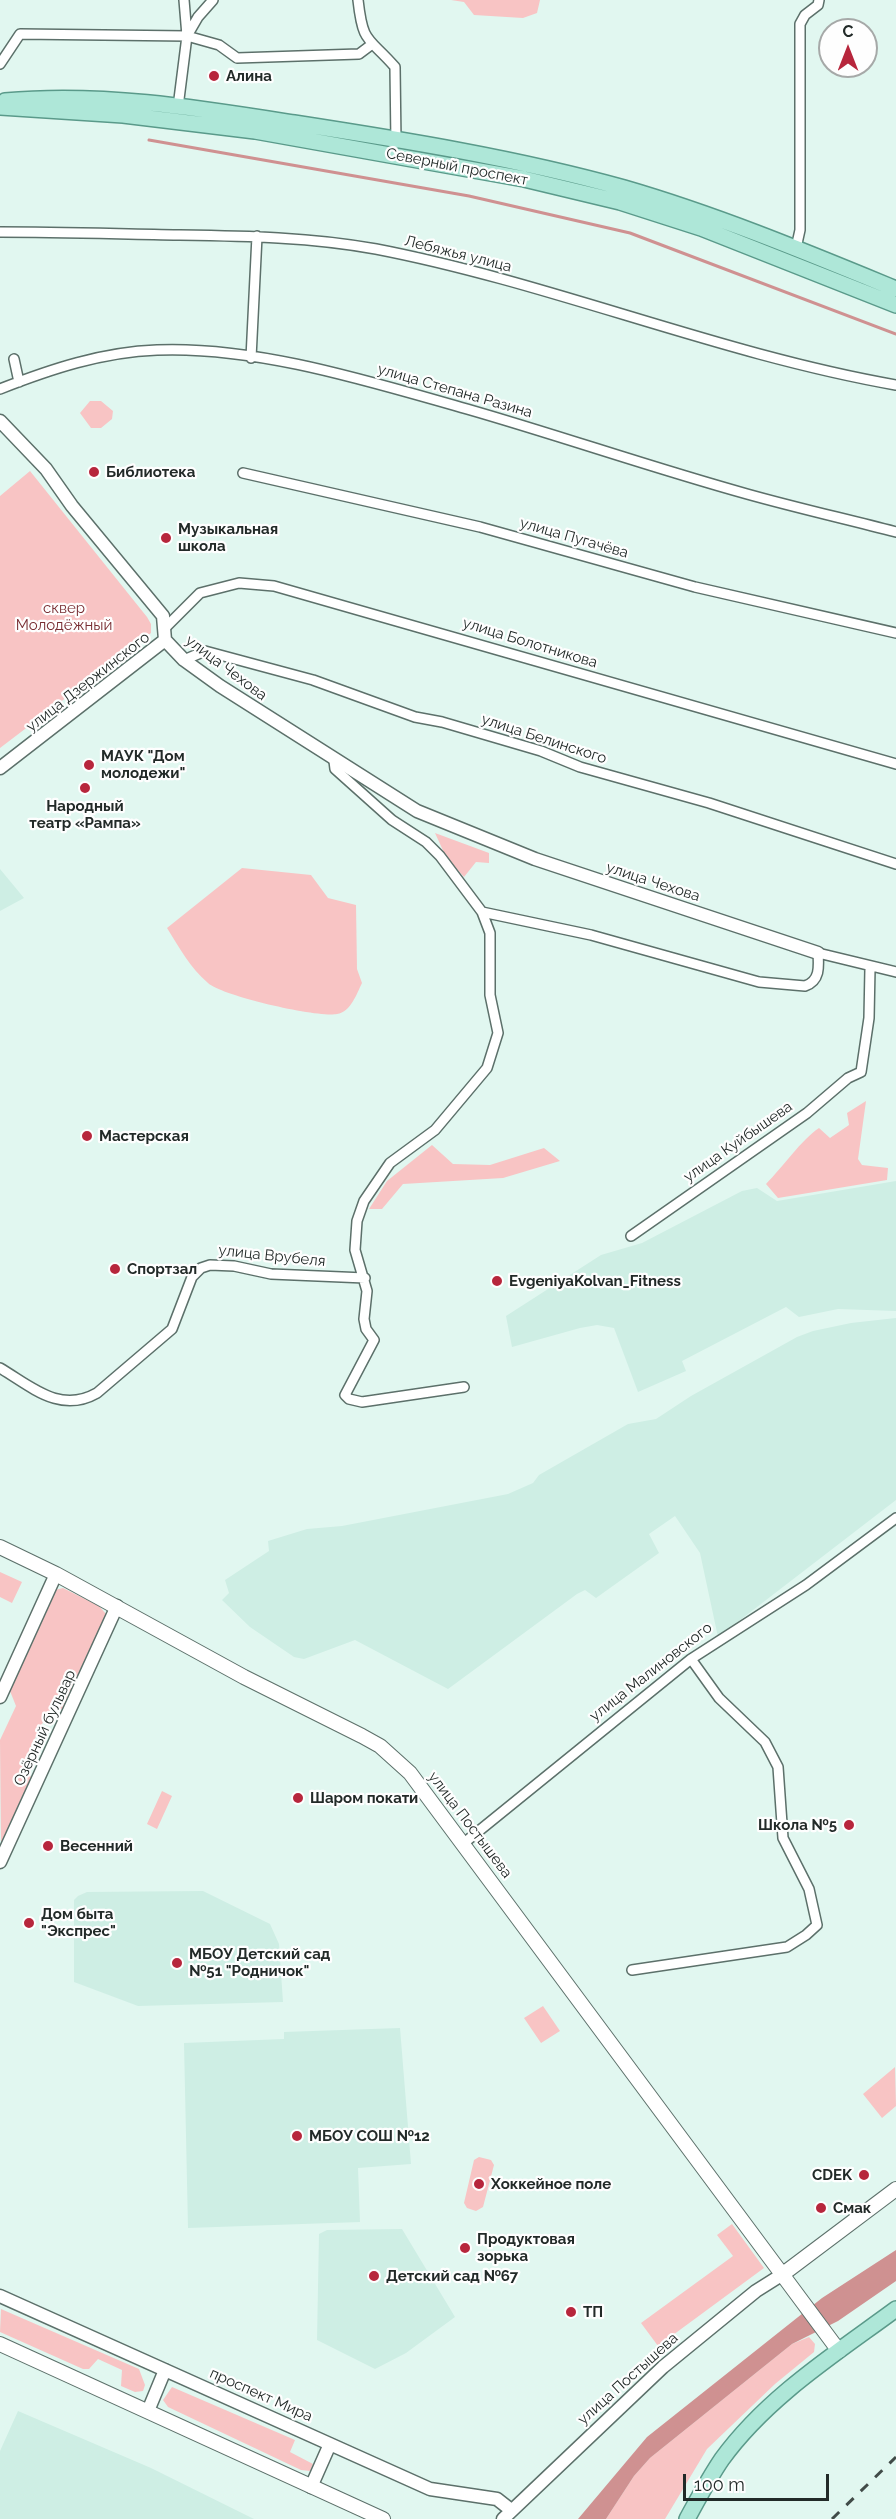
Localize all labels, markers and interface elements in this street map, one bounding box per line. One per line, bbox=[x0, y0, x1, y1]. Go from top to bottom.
north arrow bbox=[818, 18, 878, 78]
text: С bbox=[843, 22, 853, 41]
place label: Алина bbox=[226, 67, 272, 85]
marker: Алина bbox=[207, 69, 221, 83]
street label: Северный проспект bbox=[385, 144, 529, 190]
street label: Лебяжья улица bbox=[403, 232, 513, 276]
street label: улица Степана Разина bbox=[376, 360, 534, 422]
place label: Библиотека bbox=[106, 463, 195, 481]
marker: Библиотека bbox=[87, 465, 101, 479]
street label: улица Пугачёва bbox=[518, 514, 630, 562]
place label: Музыкальная школа bbox=[178, 520, 278, 555]
marker: Музыкальная школа bbox=[159, 531, 173, 545]
park label: сквер Молодёжный bbox=[16, 599, 112, 634]
street label: улица Болотникова bbox=[461, 614, 599, 672]
street label: улица Дзержинского bbox=[23, 628, 153, 736]
street label: улица Чехова bbox=[182, 632, 270, 704]
street label: улица Белинского bbox=[479, 710, 609, 768]
place label: МАУК "Дом молодежи" bbox=[101, 747, 185, 782]
marker: МАУК "Дом молодежи" bbox=[82, 758, 96, 772]
marker: Народный театр «Рампа» bbox=[78, 781, 92, 795]
place label: Народный театр «Рампа» bbox=[29, 797, 141, 832]
street label: улица Чехова bbox=[604, 858, 702, 906]
street label: улица Куйбышева bbox=[680, 1098, 796, 1186]
place label: Мастерская bbox=[99, 1127, 189, 1145]
marker: Мастерская bbox=[80, 1129, 94, 1143]
street label: улица Врубеля bbox=[218, 1241, 326, 1271]
place label: Спортзал bbox=[127, 1260, 197, 1278]
marker: Спортзал bbox=[108, 1262, 122, 1276]
place label: EvgeniyaKolvan_Fitness bbox=[509, 1272, 681, 1290]
marker: EvgeniyaKolvan_Fitness bbox=[490, 1274, 504, 1288]
street label: улица Малиновского bbox=[586, 1619, 716, 1725]
street label: Озёрный бульвар bbox=[10, 1667, 80, 1789]
street label: улица Постышева bbox=[424, 1768, 516, 1882]
place label: Шаром покати bbox=[310, 1789, 418, 1807]
marker: Шаром покати bbox=[291, 1791, 305, 1805]
place label: Школа №5 bbox=[758, 1816, 837, 1834]
marker: Школа №5 bbox=[842, 1818, 856, 1832]
place label: Весенний bbox=[60, 1837, 133, 1855]
marker: Весенний bbox=[41, 1839, 55, 1853]
place label: Дом быта "Экспрес" bbox=[41, 1905, 116, 1940]
marker: Дом быта "Экспрес" bbox=[22, 1916, 36, 1930]
place label: МБОУ Детский сад №51 "Родничок" bbox=[189, 1945, 330, 1980]
marker: МБОУ Детский сад №51 "Родничок" bbox=[170, 1956, 184, 1970]
place label: МБОУ СОШ №12 bbox=[309, 2127, 430, 2145]
marker: МБОУ СОШ №12 bbox=[290, 2129, 304, 2143]
place label: CDEK bbox=[812, 2166, 852, 2184]
marker: CDEK bbox=[857, 2168, 871, 2182]
place label: Хоккейное поле bbox=[491, 2175, 611, 2193]
marker: Хоккейное поле bbox=[472, 2177, 486, 2191]
place label: Смак bbox=[833, 2199, 871, 2217]
marker: Смак bbox=[814, 2201, 828, 2215]
place label: Продуктовая зорька bbox=[477, 2230, 575, 2265]
marker: Продуктовая зорька bbox=[458, 2241, 472, 2255]
place label: Детский сад №67 bbox=[386, 2267, 518, 2285]
marker: Детский сад №67 bbox=[367, 2269, 381, 2283]
place label: ТП bbox=[583, 2303, 603, 2321]
marker: ТП bbox=[564, 2305, 578, 2319]
street label: улица Постышева bbox=[574, 2329, 682, 2429]
street label: проспект Мира bbox=[207, 2364, 315, 2426]
scale bar bbox=[686, 2462, 832, 2500]
text: 100 m bbox=[694, 2474, 745, 2495]

